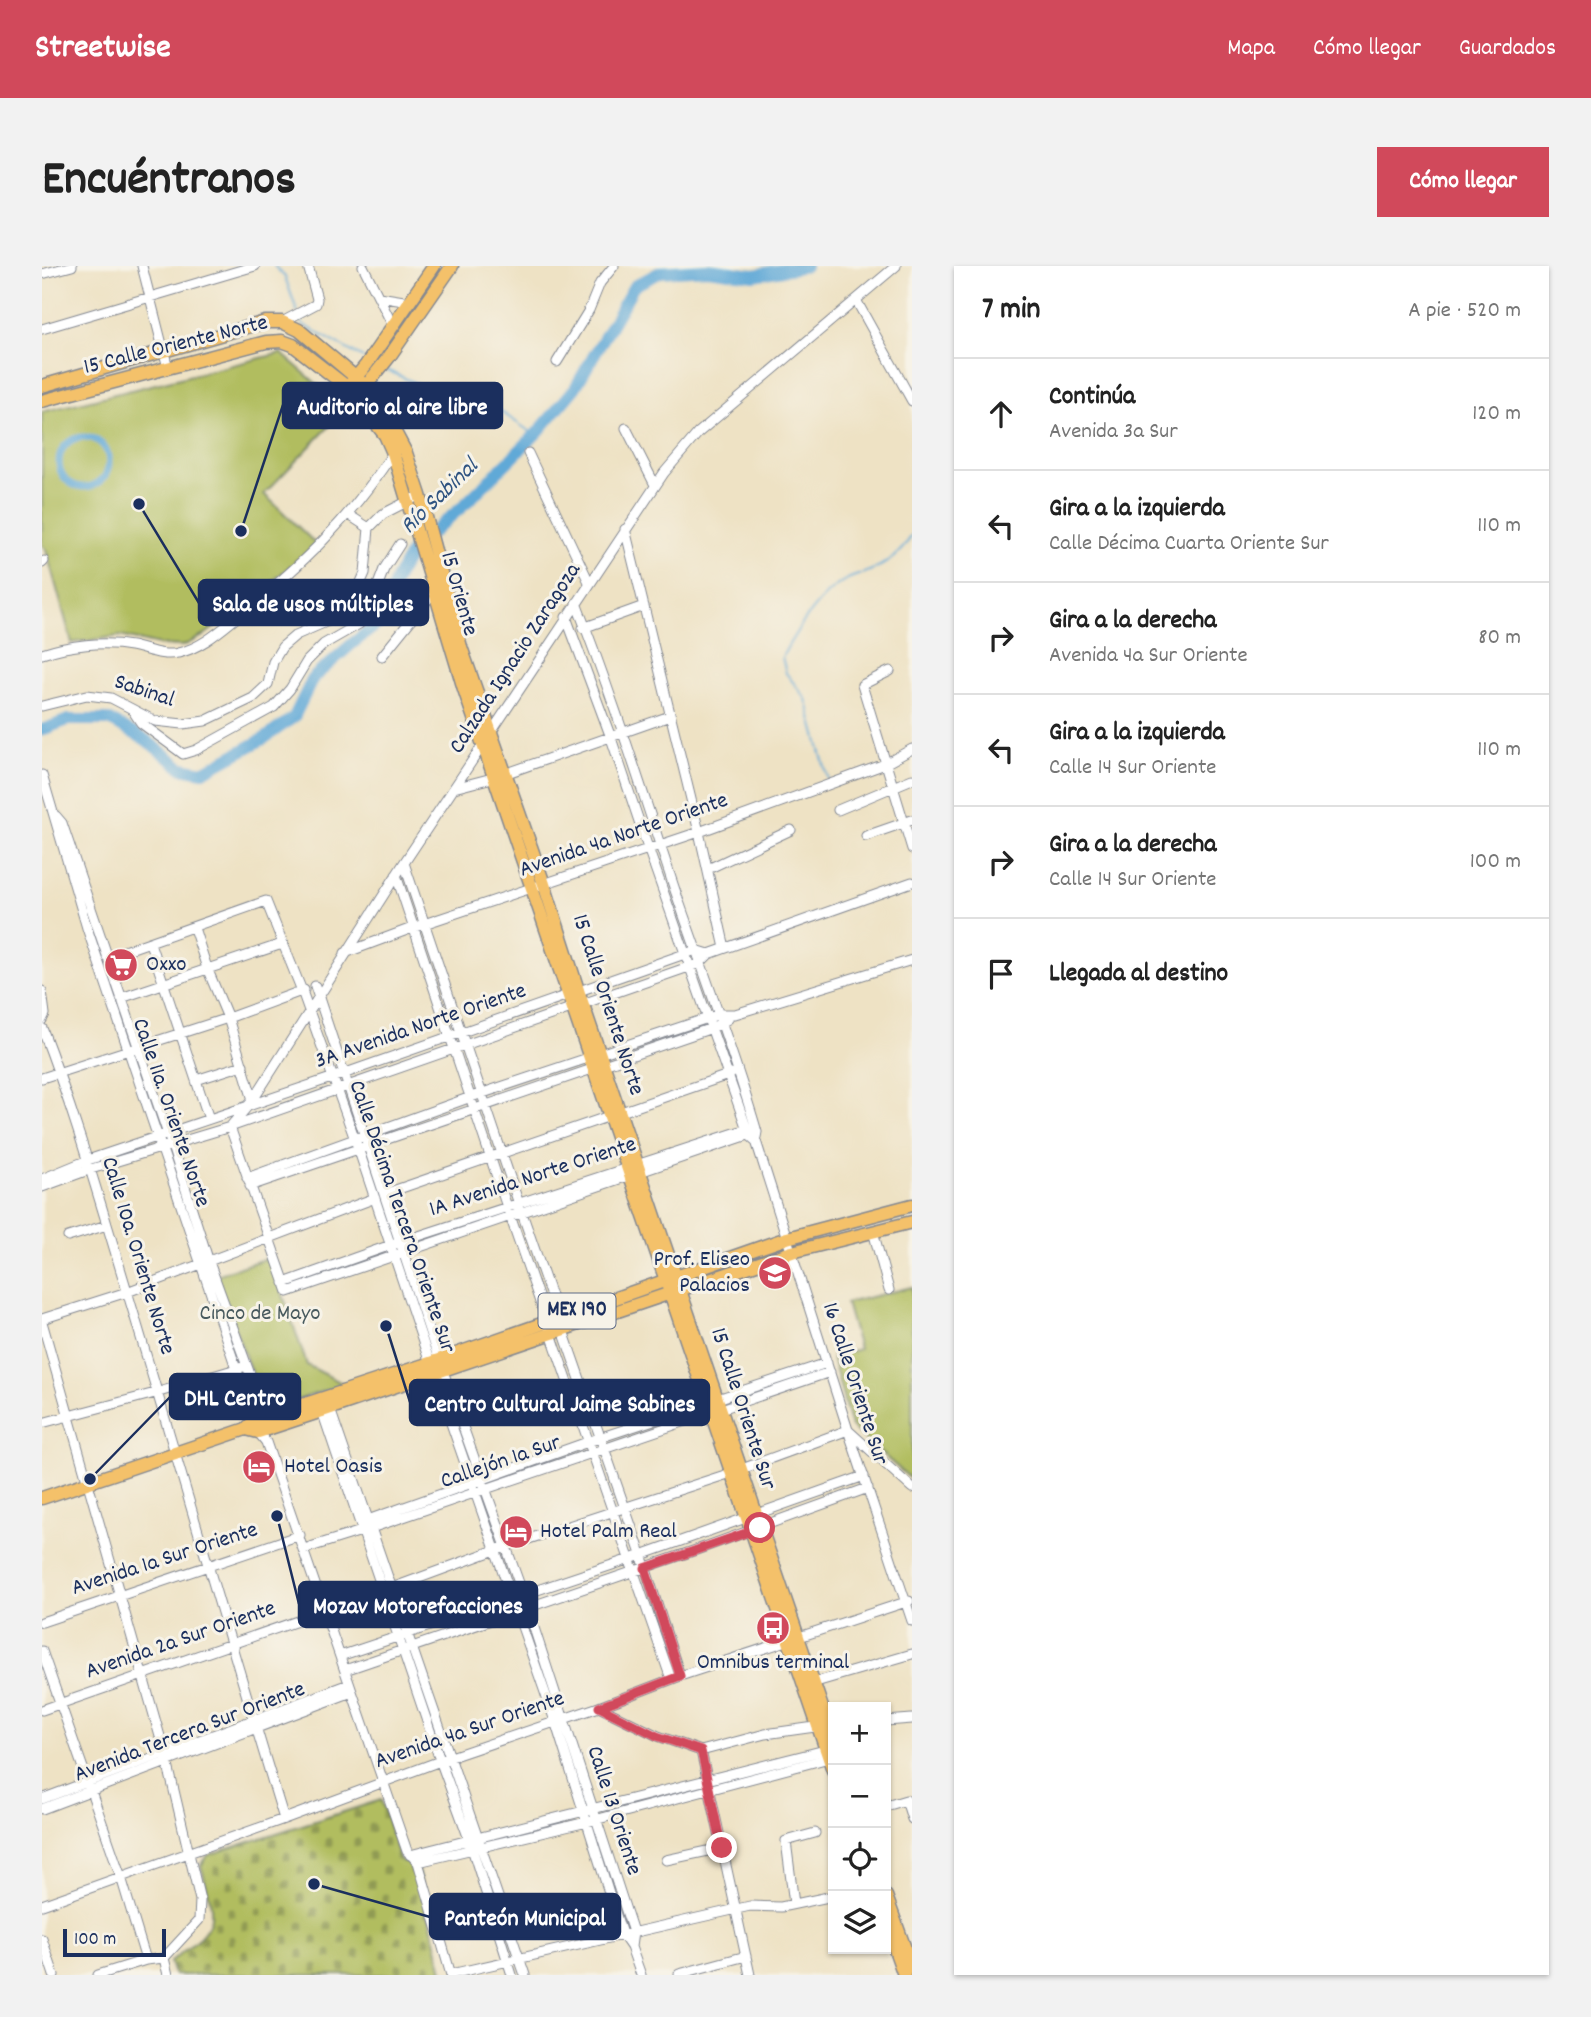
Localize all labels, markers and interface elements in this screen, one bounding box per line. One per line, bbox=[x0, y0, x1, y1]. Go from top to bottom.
text: Streetwise bbox=[35, 26, 171, 73]
text: Mapa bbox=[1227, 32, 1275, 66]
text: Cómo llegar bbox=[1313, 32, 1421, 66]
text: Guardados bbox=[1459, 32, 1556, 66]
text: Encuéntranos bbox=[42, 147, 296, 217]
button: Cómo llegar bbox=[1377, 147, 1549, 217]
text: 7 min bbox=[982, 290, 1040, 333]
text: A pie · 520 m bbox=[1408, 295, 1521, 328]
street label: 15 Calle Oriente Norte bbox=[80, 307, 272, 385]
text: Continúa bbox=[1049, 379, 1135, 416]
callout: Auditorio al aire libre bbox=[283, 383, 502, 428]
text: Auditorio al aire libre bbox=[296, 392, 488, 426]
icon: ahead bbox=[982, 395, 1020, 433]
text: 120 m bbox=[1472, 398, 1521, 431]
text: Avenida 3a Sur bbox=[1049, 416, 1178, 449]
water label: Río Sabinal bbox=[393, 450, 488, 543]
text: Gira a la izquierda bbox=[1049, 491, 1225, 528]
icon: left bbox=[982, 507, 1020, 545]
text: 110 m bbox=[1477, 510, 1521, 543]
text: Calle Décima Cuarta Oriente Sur bbox=[1049, 528, 1329, 561]
street label: 15 Oriente bbox=[430, 548, 486, 640]
street label: Calzada Ignacio Zaragoza bbox=[442, 556, 591, 761]
callout: Sala de usos múltiples bbox=[199, 580, 428, 625]
text: Sala de usos múltiples bbox=[212, 589, 414, 623]
text: Gira a la derecha bbox=[1049, 603, 1216, 640]
icon: right bbox=[982, 619, 1020, 657]
text: 80 m bbox=[1478, 622, 1521, 655]
text: Avenida 4a Sur Oriente bbox=[1049, 640, 1248, 673]
street label: Sabinal bbox=[109, 666, 179, 718]
text: Gira a la izquierda bbox=[1049, 715, 1225, 752]
icon: left bbox=[982, 731, 1020, 769]
text: 110 m bbox=[1477, 734, 1521, 767]
text: Calle 14 Sur Oriente bbox=[1049, 752, 1217, 785]
street label: Avenida 4a Norte Oriente bbox=[515, 785, 733, 887]
text: Gira a la derecha bbox=[1049, 827, 1216, 864]
icon: right bbox=[982, 843, 1020, 881]
text: 100 m bbox=[1470, 846, 1521, 879]
text: Calle 14 Sur Oriente bbox=[1049, 864, 1217, 897]
street label: 15 Calle Oriente Norte bbox=[562, 910, 652, 1100]
supermarket icon: Oxxo bbox=[102, 946, 140, 984]
place label: Oxxo bbox=[146, 949, 187, 982]
icon: arrive bbox=[982, 955, 1020, 993]
text: Llegada al destino bbox=[1049, 956, 1228, 993]
street label: 3A Avenida Norte Oriente bbox=[311, 975, 531, 1079]
street label: Calle 11a. Oriente Norte bbox=[122, 1014, 218, 1212]
street label: Calle Décima Tercera Oriente Sur bbox=[339, 1076, 463, 1358]
street label: 1A Avenida Norte Oriente bbox=[425, 1129, 641, 1227]
street label: Calle 10a. Oriente Norte bbox=[91, 1153, 183, 1359]
place label: Prof. Eliseo Palacios bbox=[653, 1244, 750, 1303]
school or university icon: Prof. Eliseo Palacios bbox=[756, 1254, 794, 1292]
road number: MEX 190 bbox=[538, 1294, 616, 1328]
park label: Cinco de Mayo bbox=[200, 1298, 320, 1331]
street label: 16 Calle Oriente Sur bbox=[812, 1298, 896, 1470]
street label: 15 Calle Oriente Sur bbox=[700, 1324, 784, 1495]
callout: DHL Centro bbox=[170, 1374, 300, 1419]
callout: Centro Cultural Jaime Sabines bbox=[410, 1380, 709, 1425]
text: DHL Centro bbox=[184, 1383, 286, 1417]
text: Centro Cultural Jaime Sabines bbox=[424, 1389, 696, 1423]
street label: Callejón 1a Sur bbox=[437, 1427, 566, 1499]
hotel icon: Hotel Oasis bbox=[240, 1448, 278, 1486]
place label: Hotel Oasis bbox=[284, 1451, 383, 1484]
route start bbox=[744, 1512, 775, 1543]
hotel icon: Hotel Palm Real bbox=[497, 1513, 535, 1551]
street label: Avenida 1a Sur Oriente bbox=[68, 1514, 262, 1606]
place label: Hotel Palm Real bbox=[540, 1516, 677, 1549]
callout: Mozav Motorefacciones bbox=[299, 1582, 537, 1627]
text: Mozav Motorefacciones bbox=[313, 1591, 523, 1625]
street label: Avenida 2a Sur Oriente bbox=[81, 1593, 281, 1689]
bus stop icon: Omnibus terminal bbox=[754, 1609, 792, 1647]
place label: Omnibus terminal bbox=[697, 1647, 850, 1680]
street label: Avenida Tercera Sur Oriente bbox=[70, 1674, 310, 1792]
street label: Avenida 4a Sur Oriente bbox=[371, 1683, 569, 1779]
map controls bbox=[828, 1702, 891, 1954]
button: + bbox=[828, 1702, 891, 1765]
street label: Calle 13 Oriente bbox=[577, 1742, 649, 1880]
button: − bbox=[828, 1765, 891, 1828]
button: locate bbox=[828, 1828, 891, 1891]
route end bbox=[706, 1832, 737, 1863]
button: layers bbox=[828, 1891, 891, 1954]
callout: Panteón Municipal bbox=[430, 1894, 620, 1939]
text: Panteón Municipal bbox=[444, 1903, 606, 1937]
scale bar bbox=[63, 1926, 166, 1958]
text: 100 m bbox=[74, 1927, 116, 1954]

